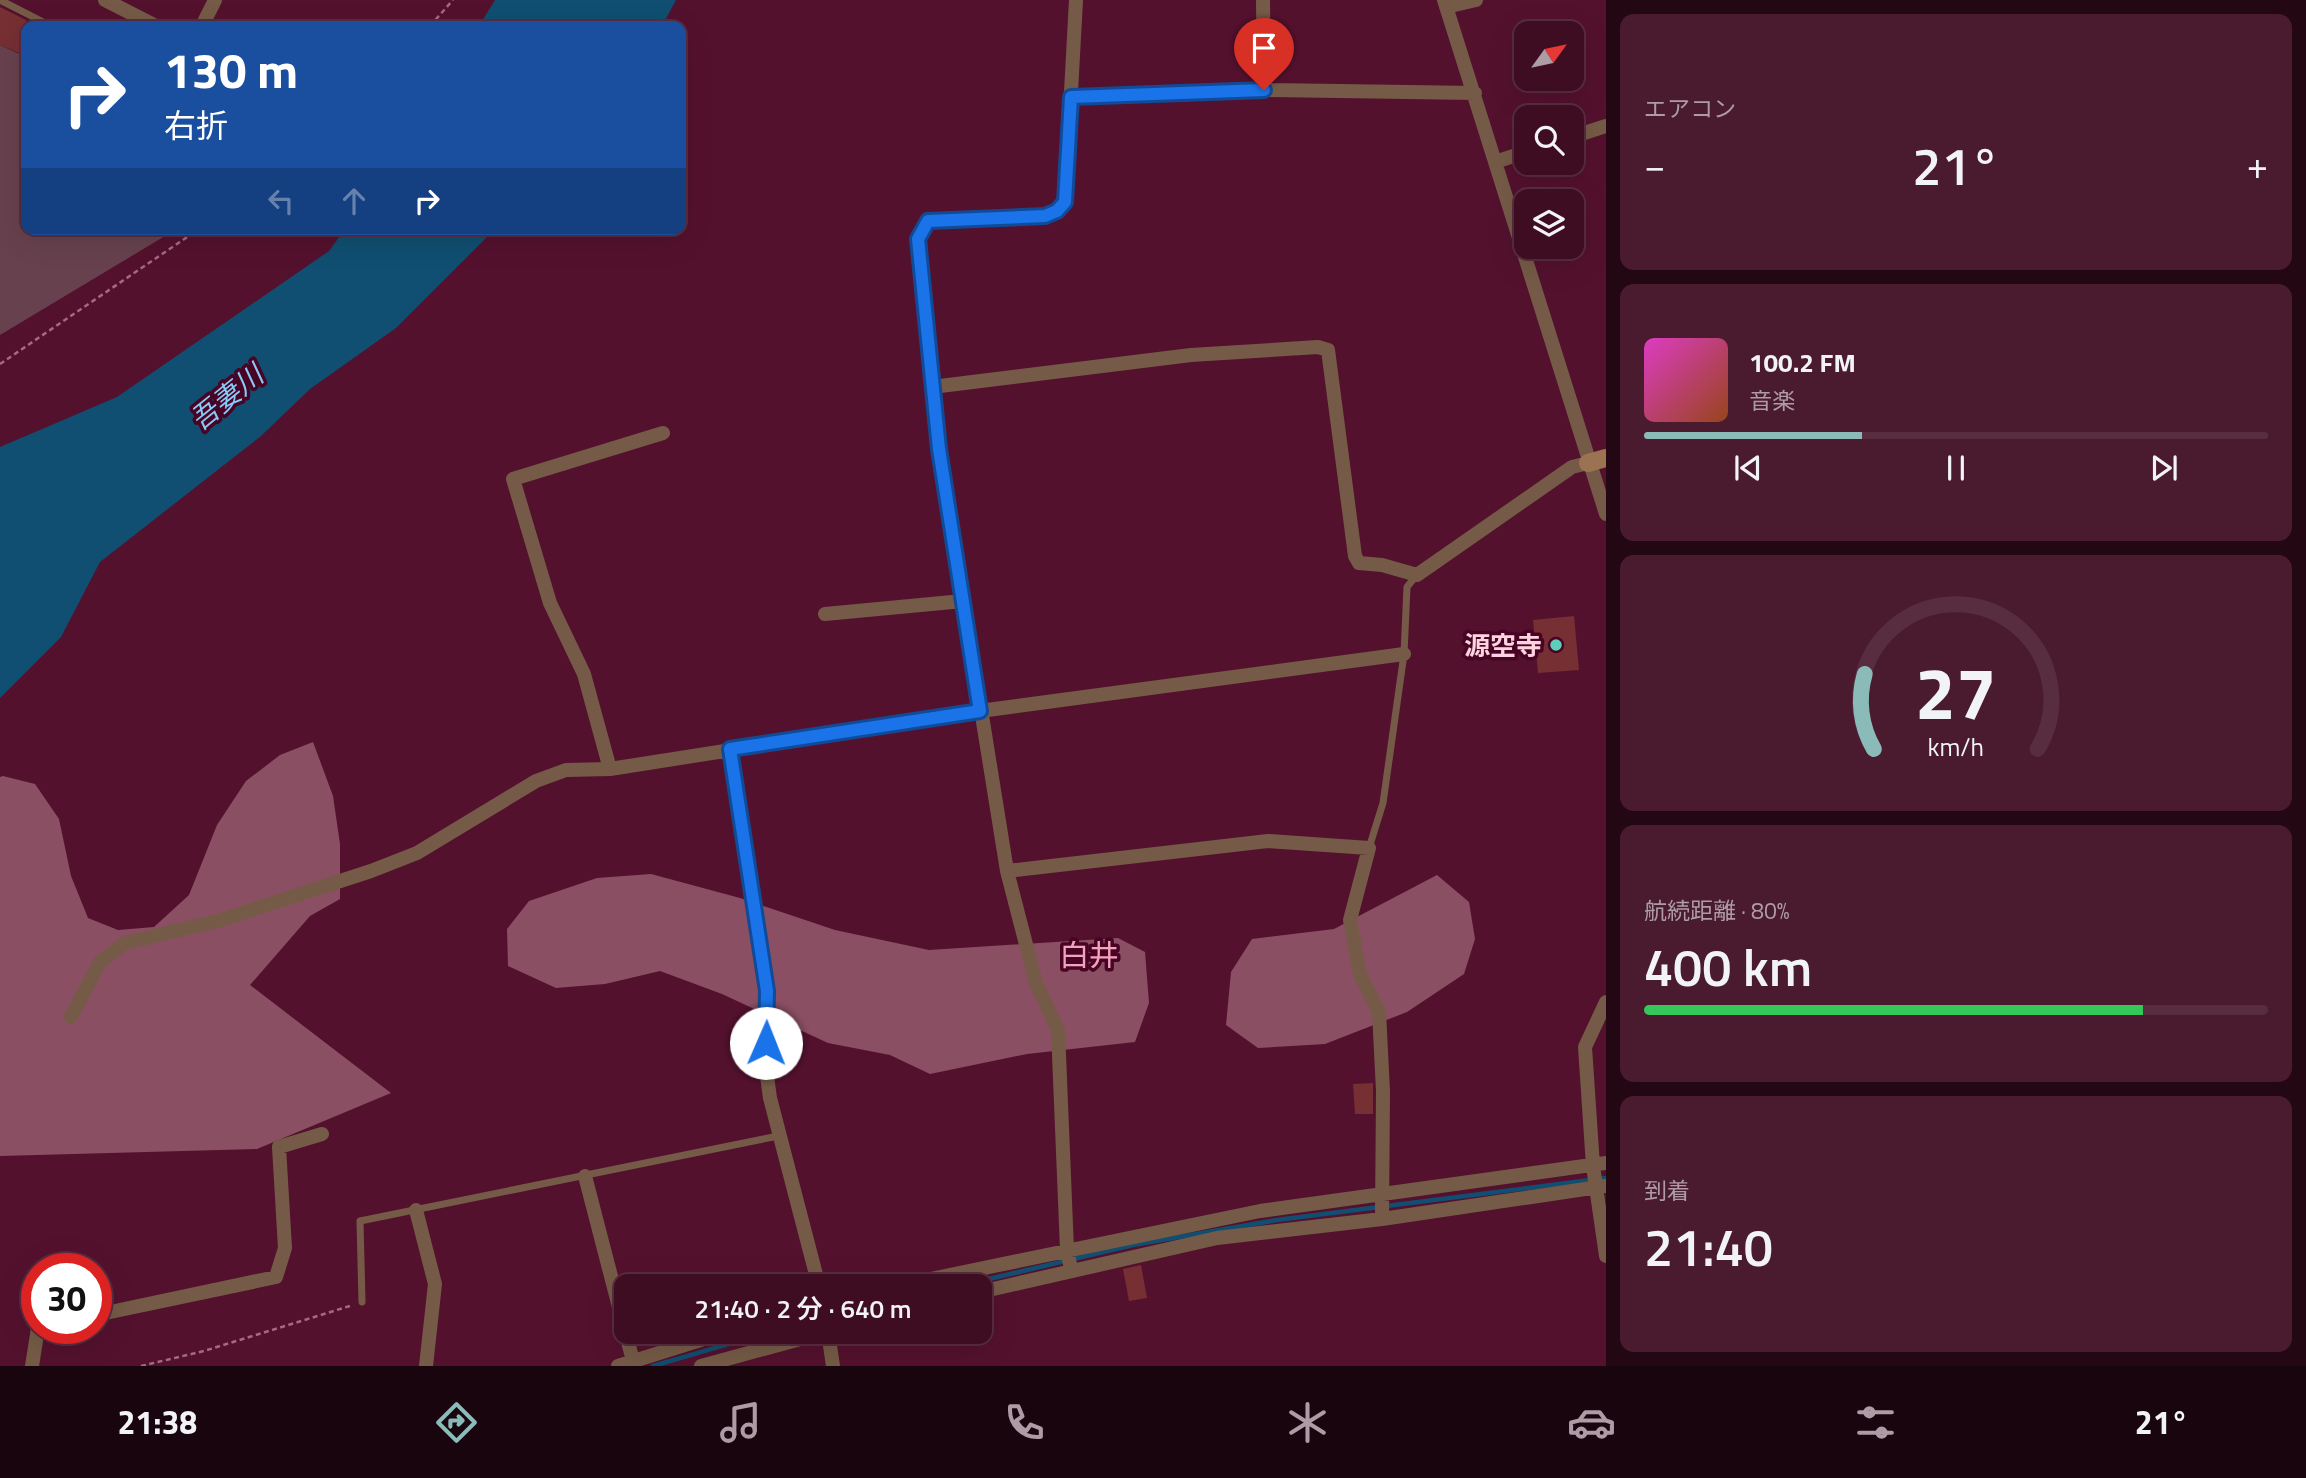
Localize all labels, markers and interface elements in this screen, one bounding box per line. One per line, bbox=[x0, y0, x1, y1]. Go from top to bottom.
pin bbox=[1234, 18, 1294, 90]
north arrow bbox=[1514, 21, 1584, 91]
map controls bbox=[1514, 21, 1584, 259]
icon: arrive bbox=[1245, 29, 1283, 67]
text: 130 m bbox=[164, 32, 298, 107]
icon: right bbox=[49, 49, 140, 140]
text: エアコン bbox=[1644, 91, 1736, 126]
text: 右折 bbox=[164, 101, 228, 149]
button: search bbox=[1514, 105, 1584, 175]
text: 21° bbox=[1912, 126, 2000, 205]
text: − bbox=[1644, 136, 1665, 194]
text: + bbox=[2247, 136, 2268, 194]
icon: left bbox=[262, 182, 300, 220]
icon: ahead bbox=[335, 182, 373, 220]
icon: right bbox=[408, 182, 446, 220]
button: layers bbox=[1514, 189, 1584, 259]
text: 100.2 FM bbox=[1749, 343, 1856, 382]
water label: 吾妻川 bbox=[180, 352, 274, 440]
text: 音楽 bbox=[1749, 383, 1795, 418]
icon: previous bbox=[1729, 449, 1767, 487]
icon: pause bbox=[1937, 449, 1975, 487]
icon: next bbox=[2145, 449, 2183, 487]
place label: 源空寺 bbox=[1464, 626, 1542, 665]
marker: 源空寺 bbox=[1548, 637, 1564, 653]
text: 27 bbox=[1915, 637, 1997, 747]
text: km/h bbox=[1928, 728, 1984, 766]
text: 航続距離 · 80% bbox=[1644, 893, 1790, 928]
text: 400 km bbox=[1644, 927, 1812, 1006]
district label: 白井 bbox=[1059, 932, 1119, 978]
position arrow bbox=[729, 1006, 803, 1080]
text: 到着 bbox=[1644, 1173, 1690, 1208]
text: 21:40 bbox=[1644, 1207, 1773, 1286]
speed limit sign: 30 bbox=[21, 1253, 112, 1344]
text: 21:40 · 2 分 · 640 m bbox=[694, 1289, 912, 1328]
text: 21:38 bbox=[117, 1398, 197, 1446]
icon: directions bbox=[432, 1398, 481, 1447]
icon: music bbox=[716, 1398, 765, 1447]
icon: phone bbox=[1000, 1398, 1049, 1447]
icon: climate bbox=[1283, 1398, 1332, 1447]
icon: car bbox=[1567, 1398, 1616, 1447]
icon: filters bbox=[1851, 1398, 1900, 1447]
text: 21° bbox=[2135, 1398, 2189, 1446]

